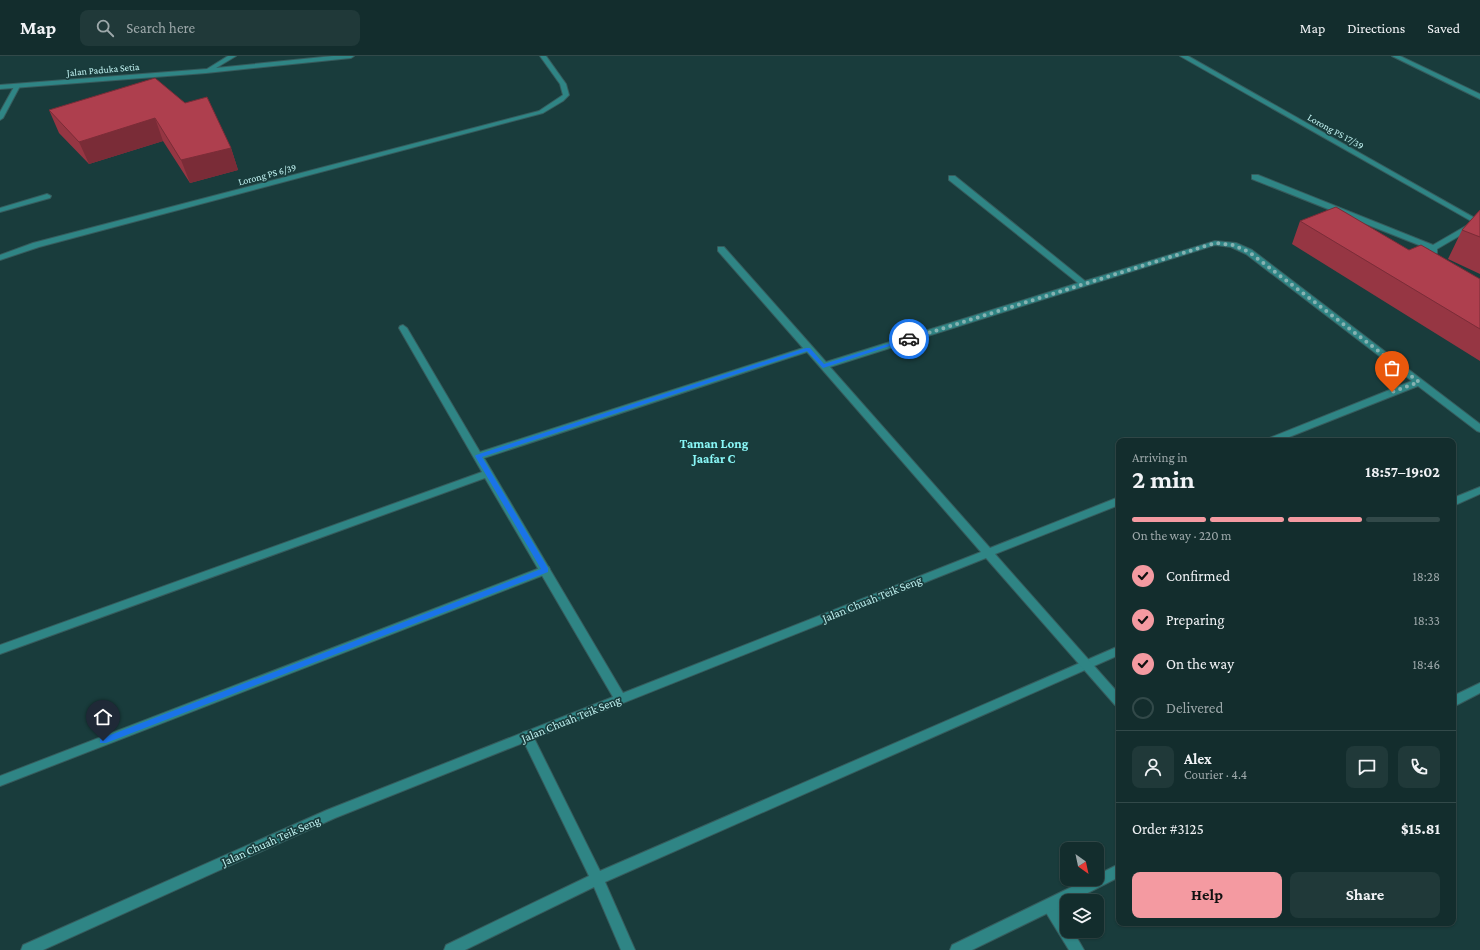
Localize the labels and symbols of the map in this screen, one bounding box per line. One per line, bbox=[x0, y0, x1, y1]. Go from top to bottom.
street label: Jalan Paduka Setia bbox=[65, 61, 140, 78]
street label: Lorong PS 17/39 bbox=[1306, 111, 1366, 151]
street label: Lorong PS 6/39 bbox=[237, 161, 297, 188]
courier bbox=[889, 319, 929, 359]
pin bbox=[1375, 351, 1409, 392]
district label: Taman Long Jaafar C bbox=[680, 436, 749, 466]
street label: Jalan Chuah Teik Seng bbox=[819, 573, 924, 626]
street label: Jalan Chuah Teik Seng bbox=[518, 693, 623, 746]
pin bbox=[86, 700, 120, 741]
street label: Jalan Chuah Teik Seng bbox=[219, 813, 323, 869]
north arrow bbox=[1060, 842, 1104, 886]

